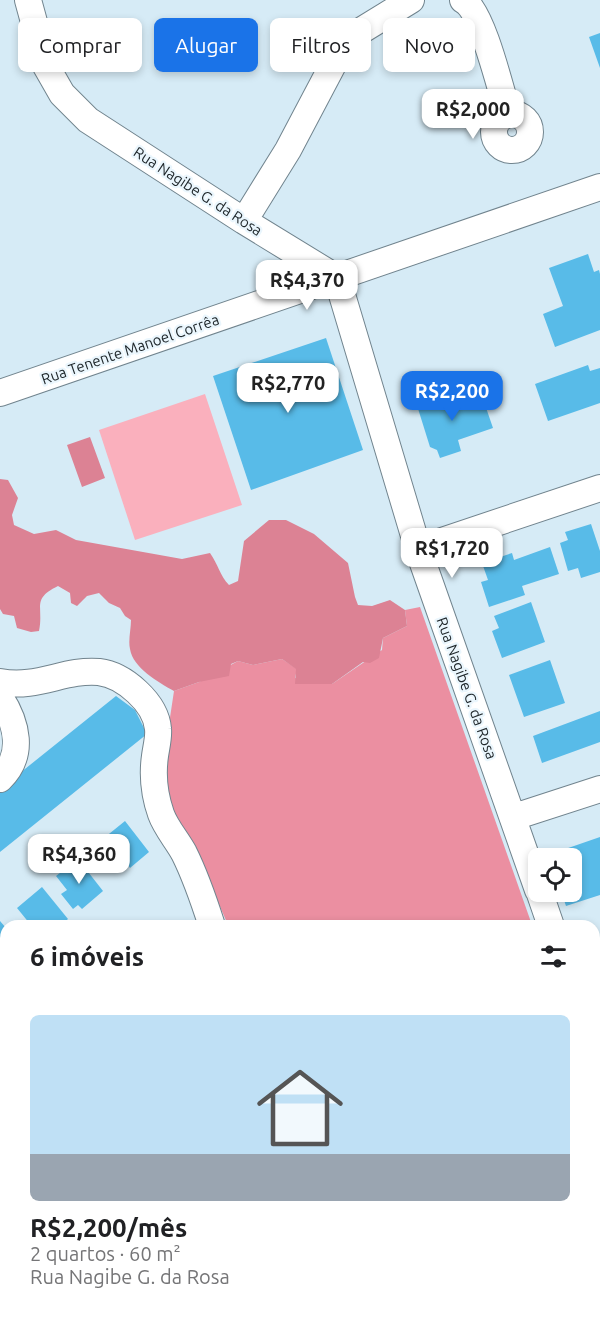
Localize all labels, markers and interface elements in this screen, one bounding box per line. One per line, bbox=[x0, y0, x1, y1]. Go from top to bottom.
chip: Comprar bbox=[18, 18, 142, 72]
chip: Alugar bbox=[154, 18, 258, 72]
chip: Filtros bbox=[270, 18, 371, 72]
chip: Novo bbox=[383, 18, 475, 72]
pin: R$2,000 bbox=[418, 89, 528, 140]
text: R$2,000 bbox=[436, 97, 510, 120]
street label: Rua Nagibe G. da Rosa bbox=[131, 143, 265, 239]
pin: R$4,370 bbox=[252, 260, 362, 311]
text: R$4,370 bbox=[270, 268, 344, 291]
street label: Rua Tenente Manoel Corrêa bbox=[39, 311, 221, 387]
pin: R$2,770 bbox=[233, 363, 343, 414]
text: R$2,770 bbox=[251, 371, 325, 394]
pin: R$2,200 bbox=[397, 371, 507, 422]
text: R$2,200 bbox=[415, 379, 489, 402]
pin: R$1,720 bbox=[397, 528, 507, 579]
text: R$1,720 bbox=[415, 536, 489, 559]
street label: Rua Nagibe G. da Rosa bbox=[433, 615, 501, 761]
pin: R$4,360 bbox=[24, 834, 134, 885]
text: R$4,360 bbox=[42, 842, 116, 865]
map controls bbox=[528, 848, 582, 902]
button: locate bbox=[528, 848, 582, 902]
icon: filters bbox=[537, 940, 570, 973]
text: 6 imóveis bbox=[30, 942, 144, 971]
icon: home bbox=[246, 1054, 354, 1162]
text: R$2,200/mês bbox=[30, 1213, 187, 1242]
text: 2 quartos · 60 m² bbox=[30, 1242, 181, 1265]
text: Rua Nagibe G. da Rosa bbox=[30, 1265, 230, 1288]

